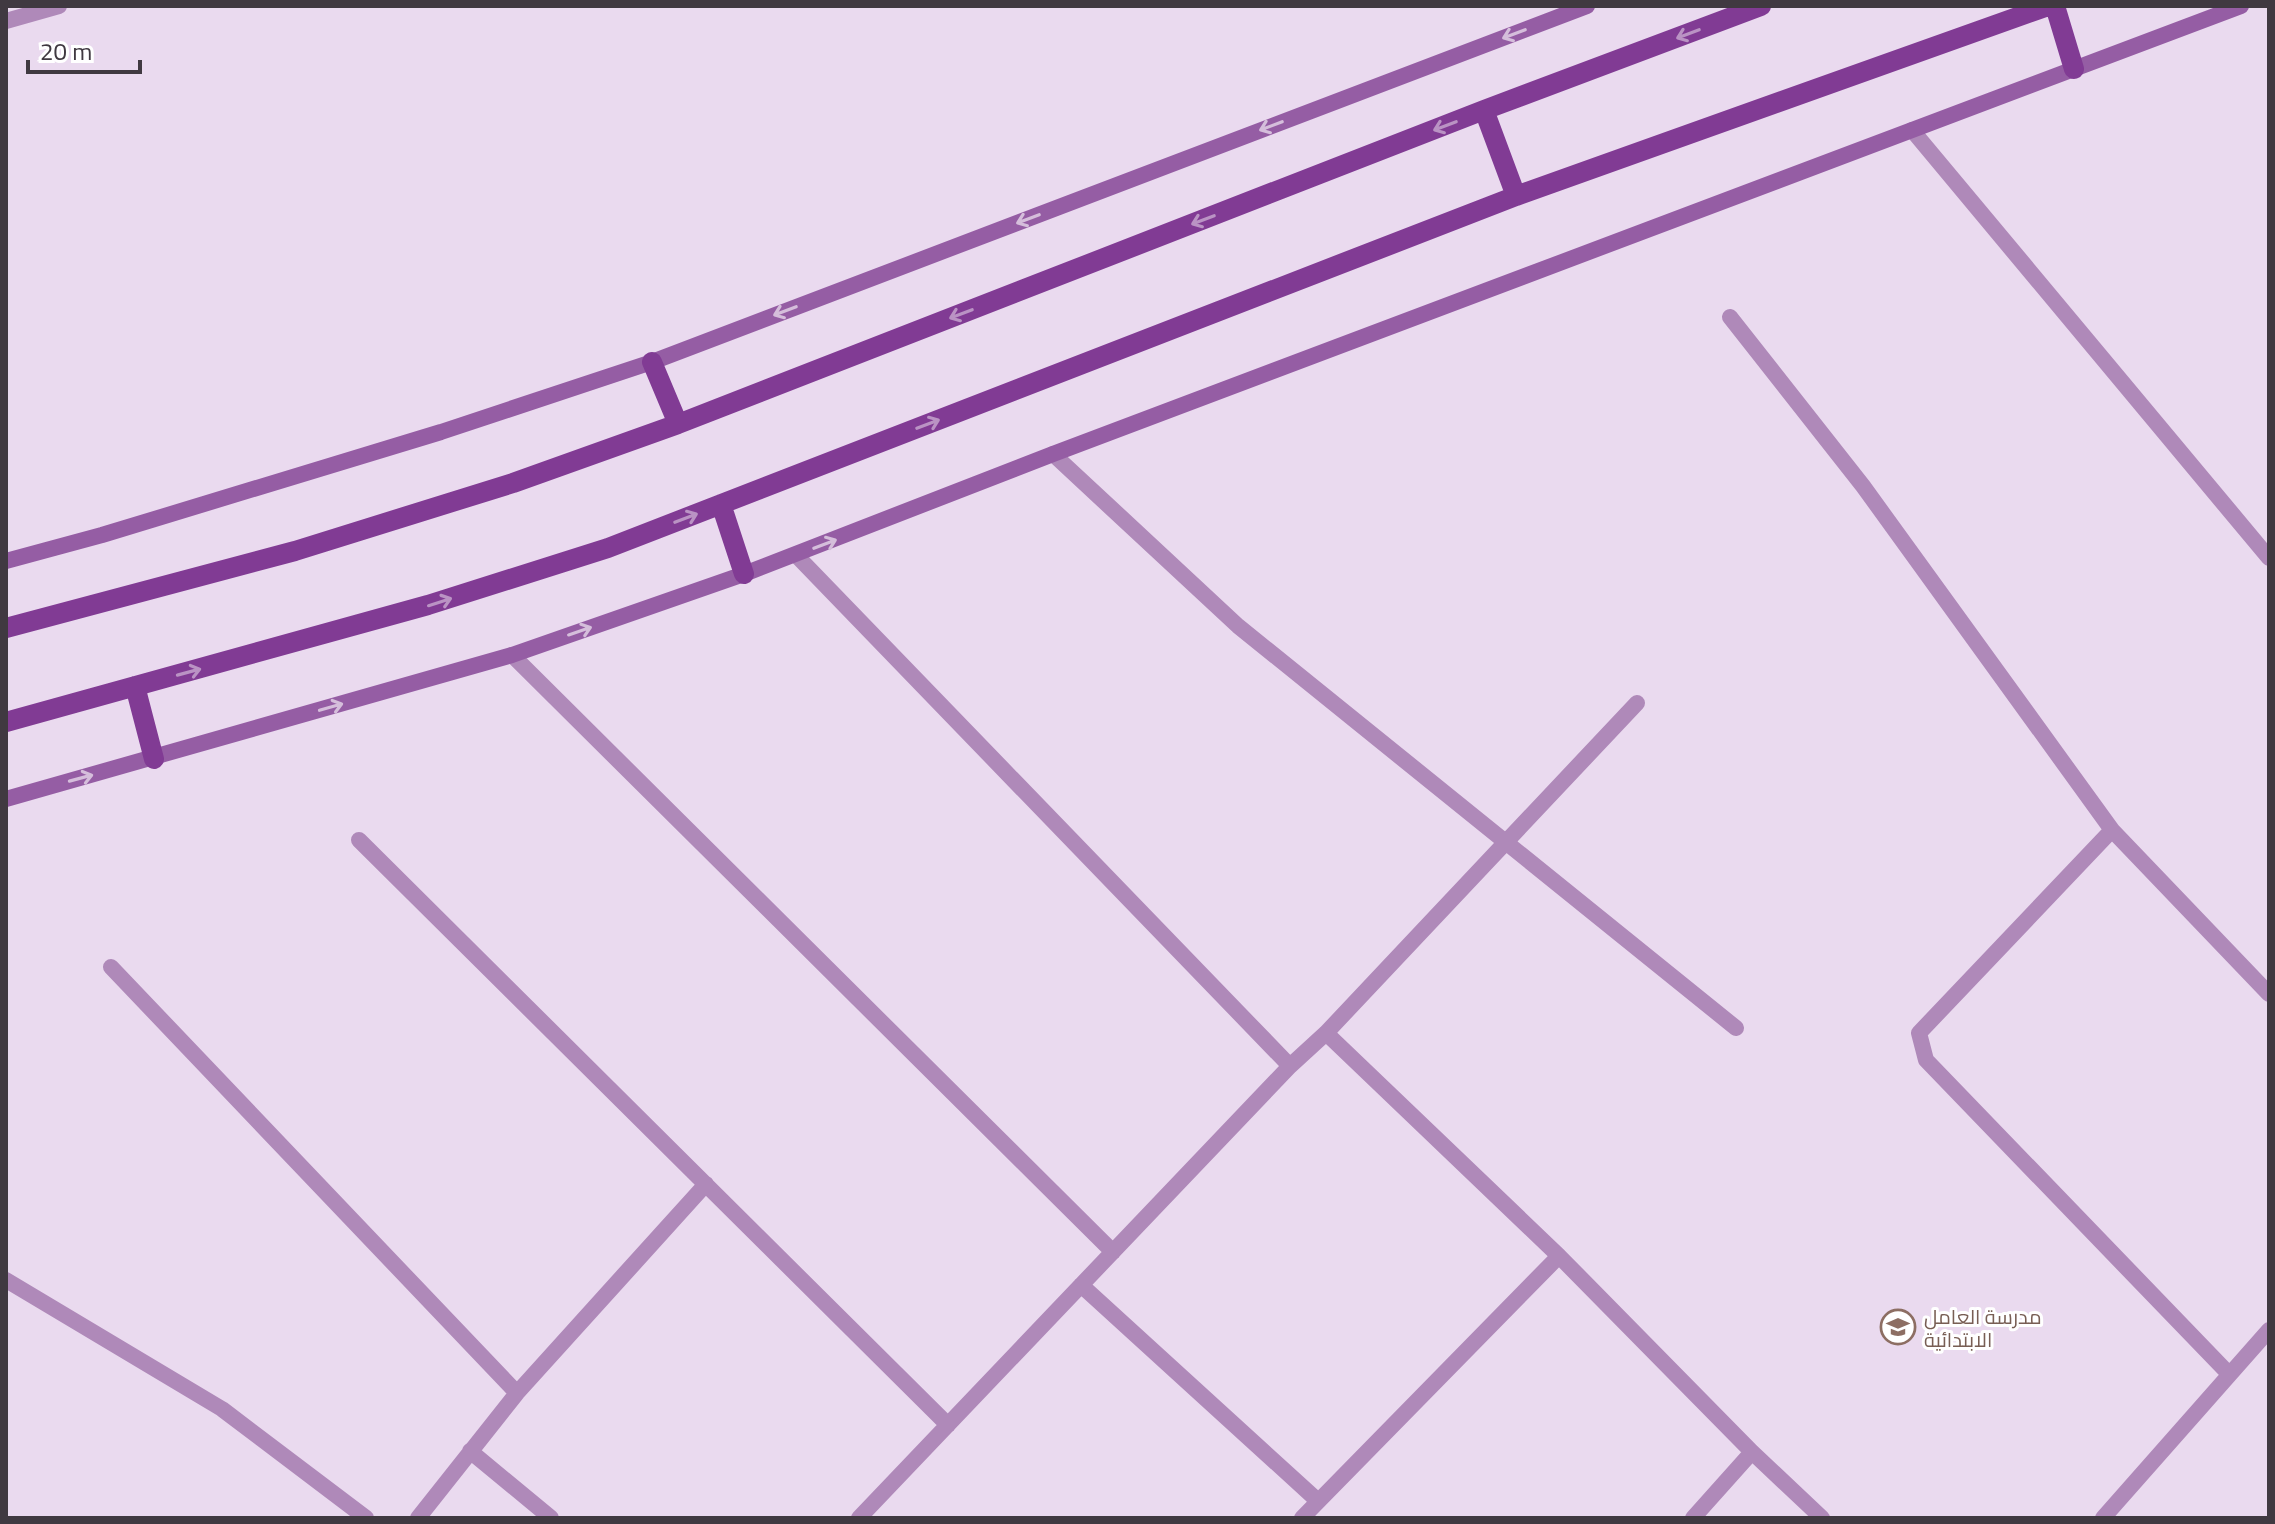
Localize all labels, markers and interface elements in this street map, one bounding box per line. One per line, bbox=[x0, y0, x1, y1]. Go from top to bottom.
scale bar bbox=[28, 24, 140, 74]
one-way arrow bbox=[1676, 27, 1701, 42]
one-way arrow bbox=[1502, 28, 1527, 42]
text: 20 m bbox=[40, 29, 92, 74]
one-way arrow bbox=[1259, 120, 1284, 134]
one-way arrow bbox=[1433, 120, 1458, 134]
one-way arrow bbox=[1016, 213, 1041, 227]
one-way arrow bbox=[1191, 214, 1216, 228]
one-way arrow bbox=[773, 305, 798, 319]
one-way arrow bbox=[949, 308, 974, 322]
one-way arrow bbox=[915, 416, 940, 430]
one-way arrow bbox=[673, 510, 698, 524]
one-way arrow bbox=[812, 536, 837, 550]
one-way arrow bbox=[426, 594, 452, 609]
one-way arrow bbox=[567, 623, 592, 638]
one-way arrow bbox=[176, 663, 202, 678]
one-way arrow bbox=[318, 699, 344, 714]
one-way arrow bbox=[68, 770, 94, 785]
place label: مدرسة العامل الابتدائية bbox=[1924, 1298, 2042, 1358]
school or university icon: مدرسة العامل الابتدائية bbox=[1879, 1308, 1917, 1346]

